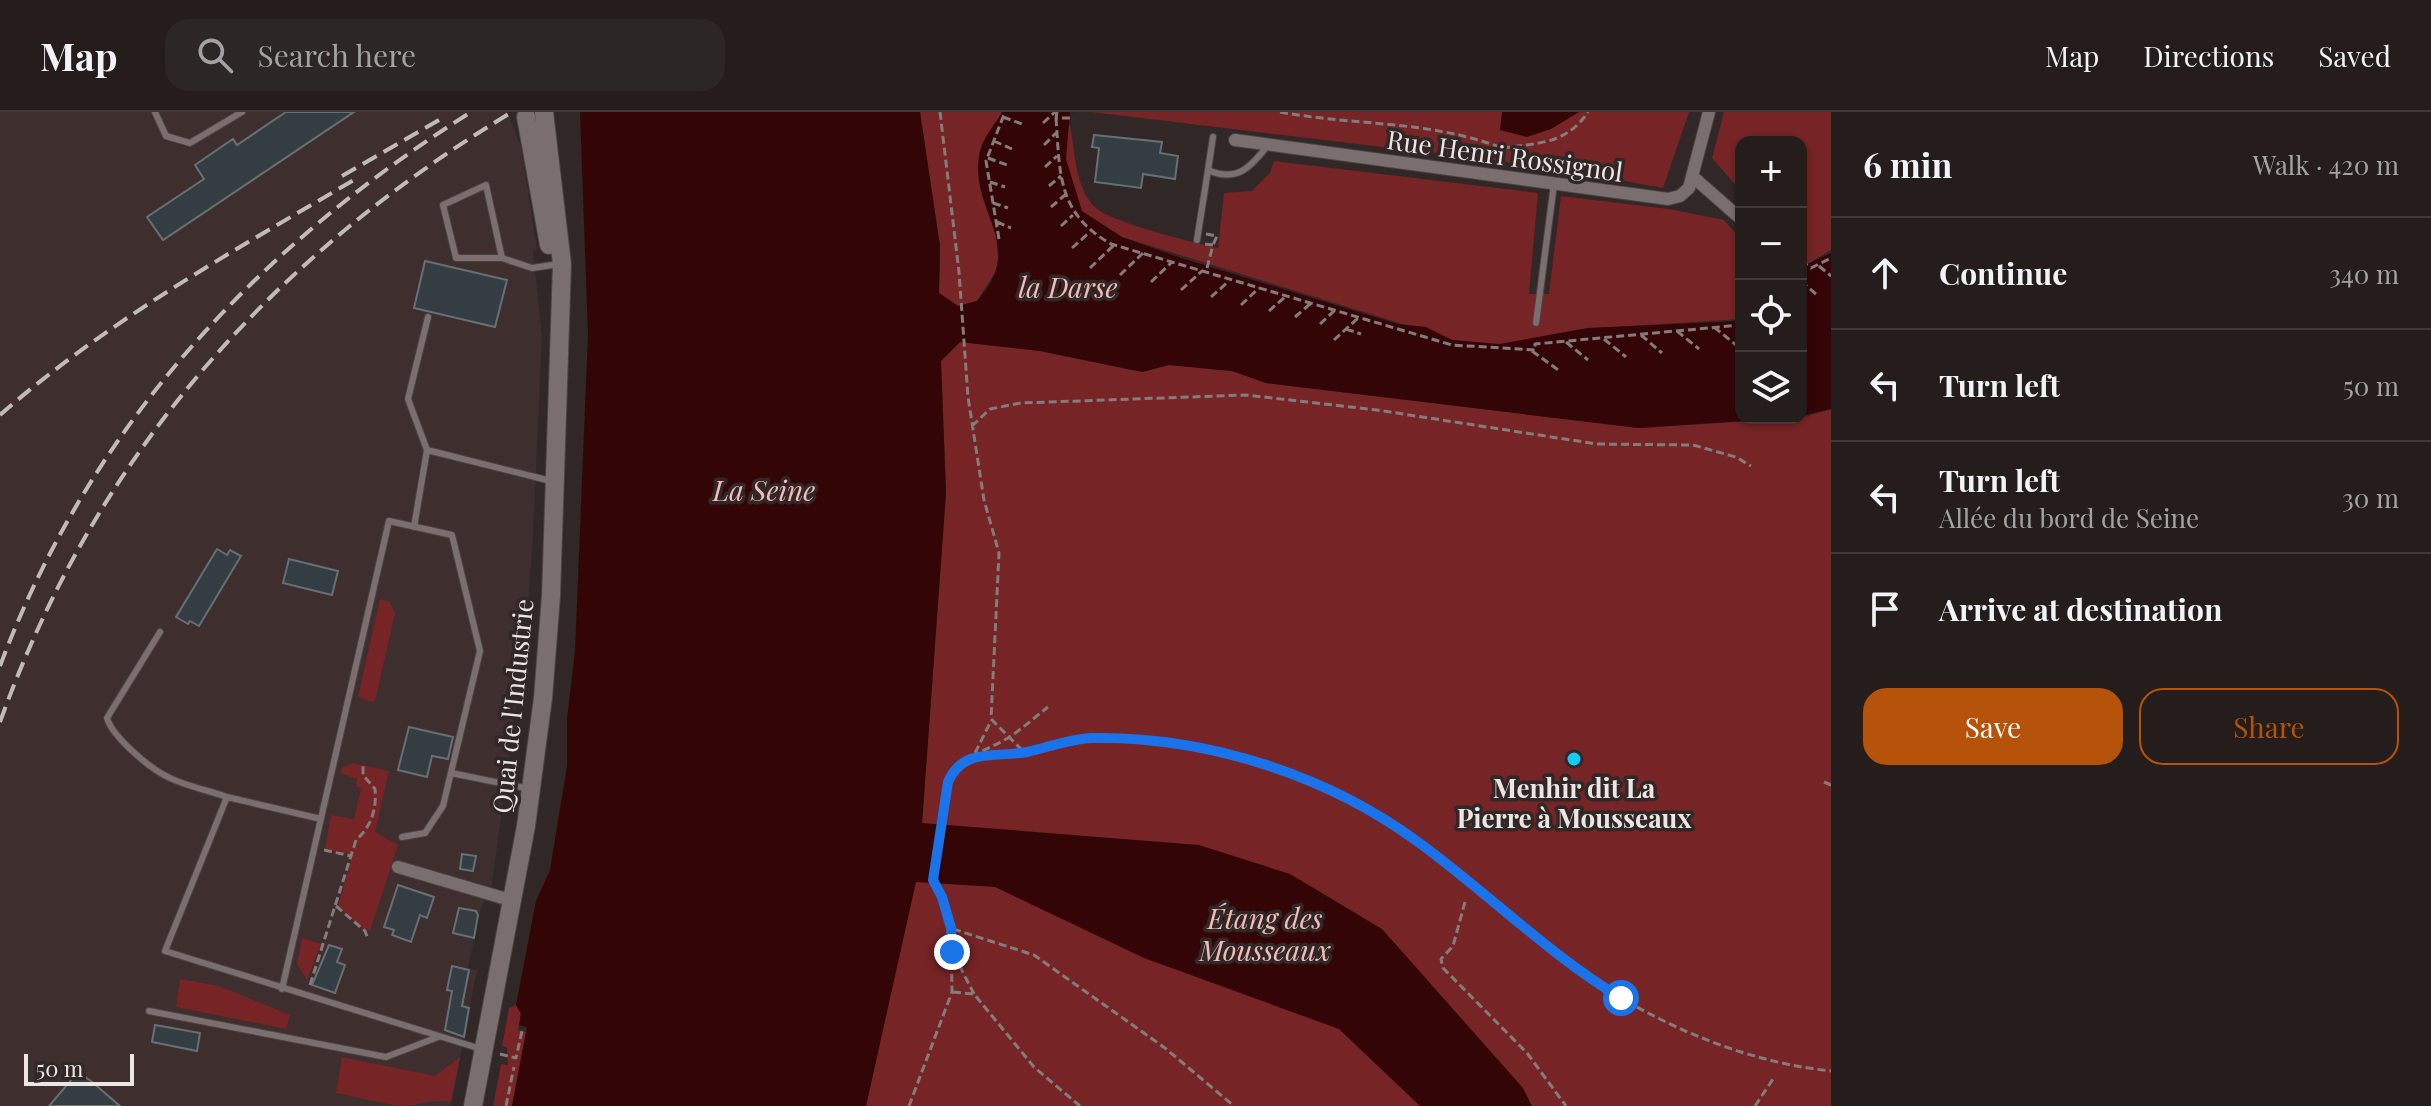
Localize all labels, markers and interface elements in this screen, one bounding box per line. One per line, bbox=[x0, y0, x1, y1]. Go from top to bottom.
search box bbox=[165, 19, 725, 91]
text: Map bbox=[40, 30, 117, 81]
icon: search bbox=[193, 33, 237, 77]
text: Search here bbox=[257, 35, 416, 75]
text: Map bbox=[2045, 37, 2099, 74]
text: Directions bbox=[2143, 37, 2274, 74]
text: Saved bbox=[2318, 37, 2391, 74]
street label: Rue Henri Rossignol bbox=[1385, 121, 1625, 189]
map controls bbox=[1735, 136, 1807, 424]
button: + bbox=[1735, 136, 1807, 208]
text: 6 min bbox=[1863, 141, 1952, 187]
text: Walk · 420 m bbox=[2253, 147, 2399, 182]
button: − bbox=[1735, 208, 1807, 280]
icon: ahead bbox=[1863, 251, 1907, 295]
text: Continue bbox=[1939, 253, 2067, 293]
text: 340 m bbox=[2329, 256, 2399, 291]
water label: la Darse bbox=[1018, 268, 1118, 305]
button: locate bbox=[1735, 280, 1807, 352]
button: layers bbox=[1735, 352, 1807, 424]
icon: left bbox=[1863, 363, 1907, 407]
text: Turn left bbox=[1939, 365, 2060, 405]
text: 50 m bbox=[2343, 368, 2399, 403]
text: Turn left bbox=[1939, 460, 2060, 500]
water label: La Seine bbox=[712, 471, 815, 508]
icon: left bbox=[1863, 475, 1907, 519]
text: 30 m bbox=[2342, 480, 2399, 515]
text: Allée du bord de Seine bbox=[1939, 500, 2199, 535]
icon: arrive bbox=[1863, 587, 1907, 631]
text: Arrive at destination bbox=[1939, 589, 2222, 629]
street label: Quai de l'Industrie bbox=[483, 597, 541, 815]
button: Save bbox=[1863, 688, 2123, 765]
button: Share bbox=[2139, 688, 2399, 765]
marker: Menhir dit La Pierre à Mousseaux bbox=[1565, 750, 1583, 768]
place label: Menhir dit La Pierre à Mousseaux bbox=[1457, 770, 1691, 835]
water label: Étang des Mousseaux bbox=[1198, 899, 1331, 968]
route end bbox=[934, 934, 970, 970]
route start bbox=[1603, 980, 1639, 1016]
scale bar bbox=[24, 1050, 134, 1086]
text: 50 m bbox=[36, 1053, 83, 1083]

